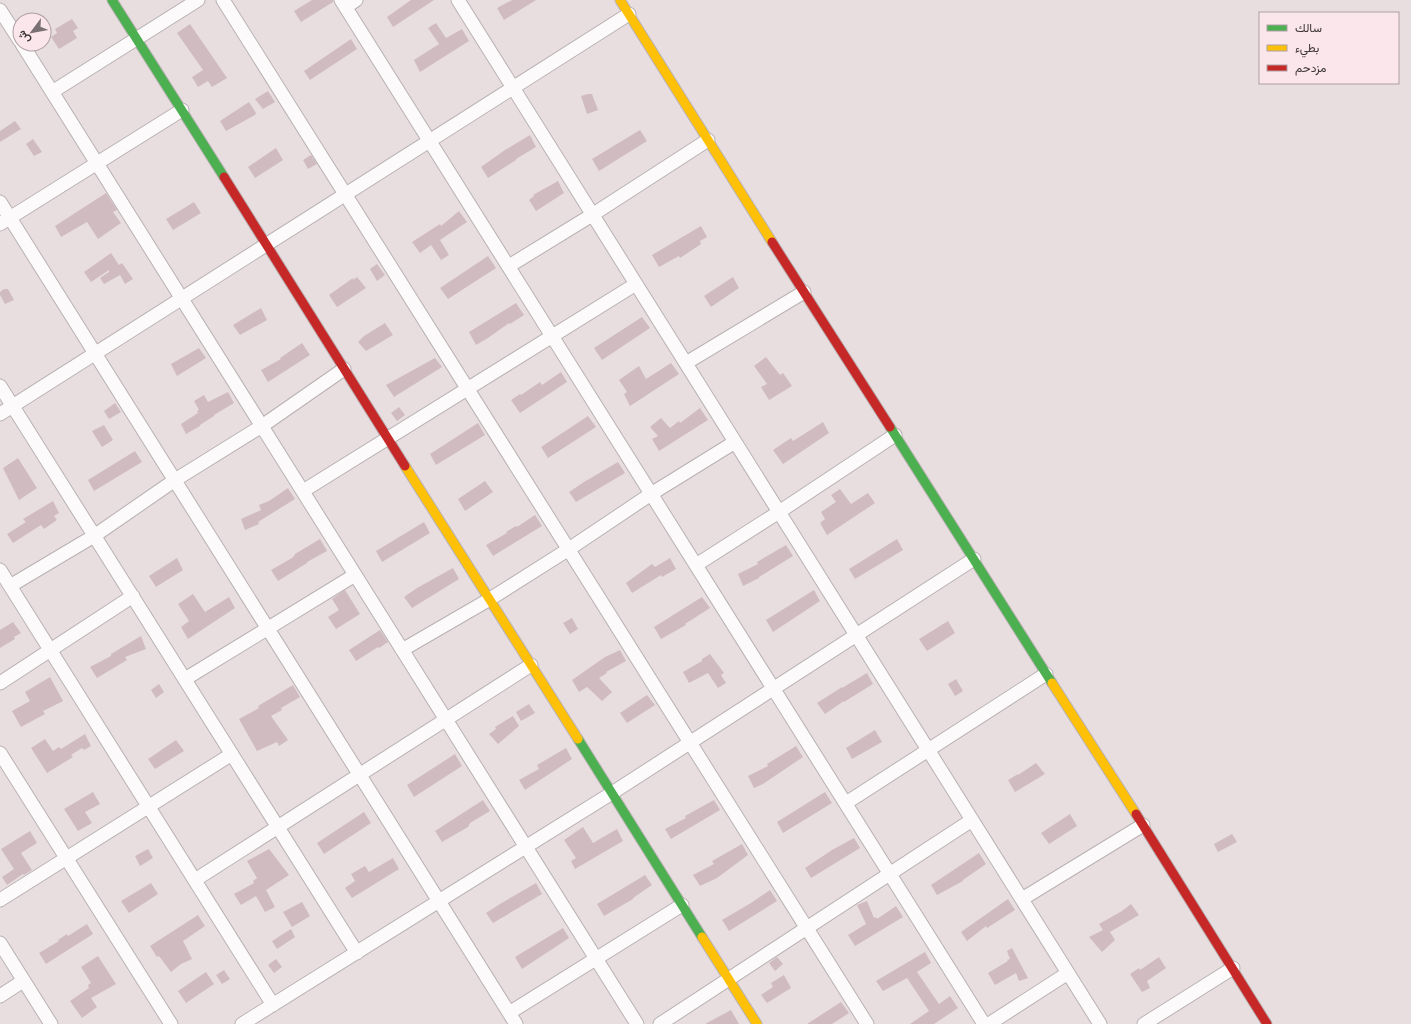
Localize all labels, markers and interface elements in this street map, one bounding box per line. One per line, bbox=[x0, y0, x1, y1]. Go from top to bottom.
north arrow bbox=[12, 12, 52, 52]
legend bbox=[1259, 12, 1399, 84]
text: سالك bbox=[1295, 21, 1322, 35]
text: ش bbox=[15, 28, 33, 46]
text: بطيء bbox=[1295, 41, 1319, 58]
text: مزدحم bbox=[1295, 61, 1326, 76]

